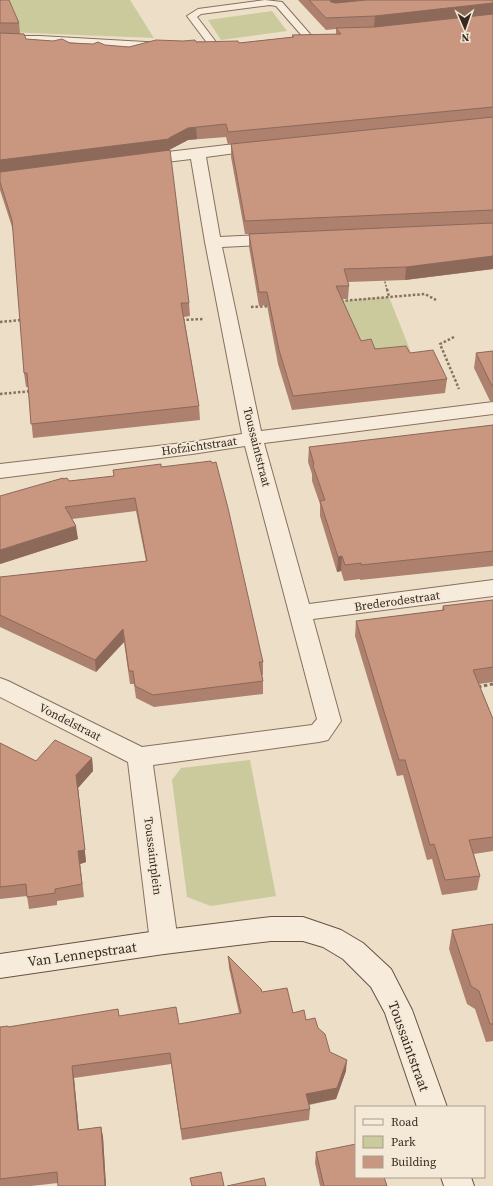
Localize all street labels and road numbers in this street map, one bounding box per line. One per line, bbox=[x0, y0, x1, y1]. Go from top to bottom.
street label: Toussaintstraat bbox=[239, 406, 275, 488]
street label: Hofzichtstraat bbox=[160, 433, 238, 459]
street label: Brederodestraat bbox=[353, 587, 441, 615]
street label: Vondelstraat bbox=[36, 700, 104, 745]
street label: Toussaintplein bbox=[140, 816, 166, 896]
street label: Van Lennepstraat bbox=[26, 936, 138, 972]
street label: Toussaintstraat bbox=[383, 998, 435, 1094]

